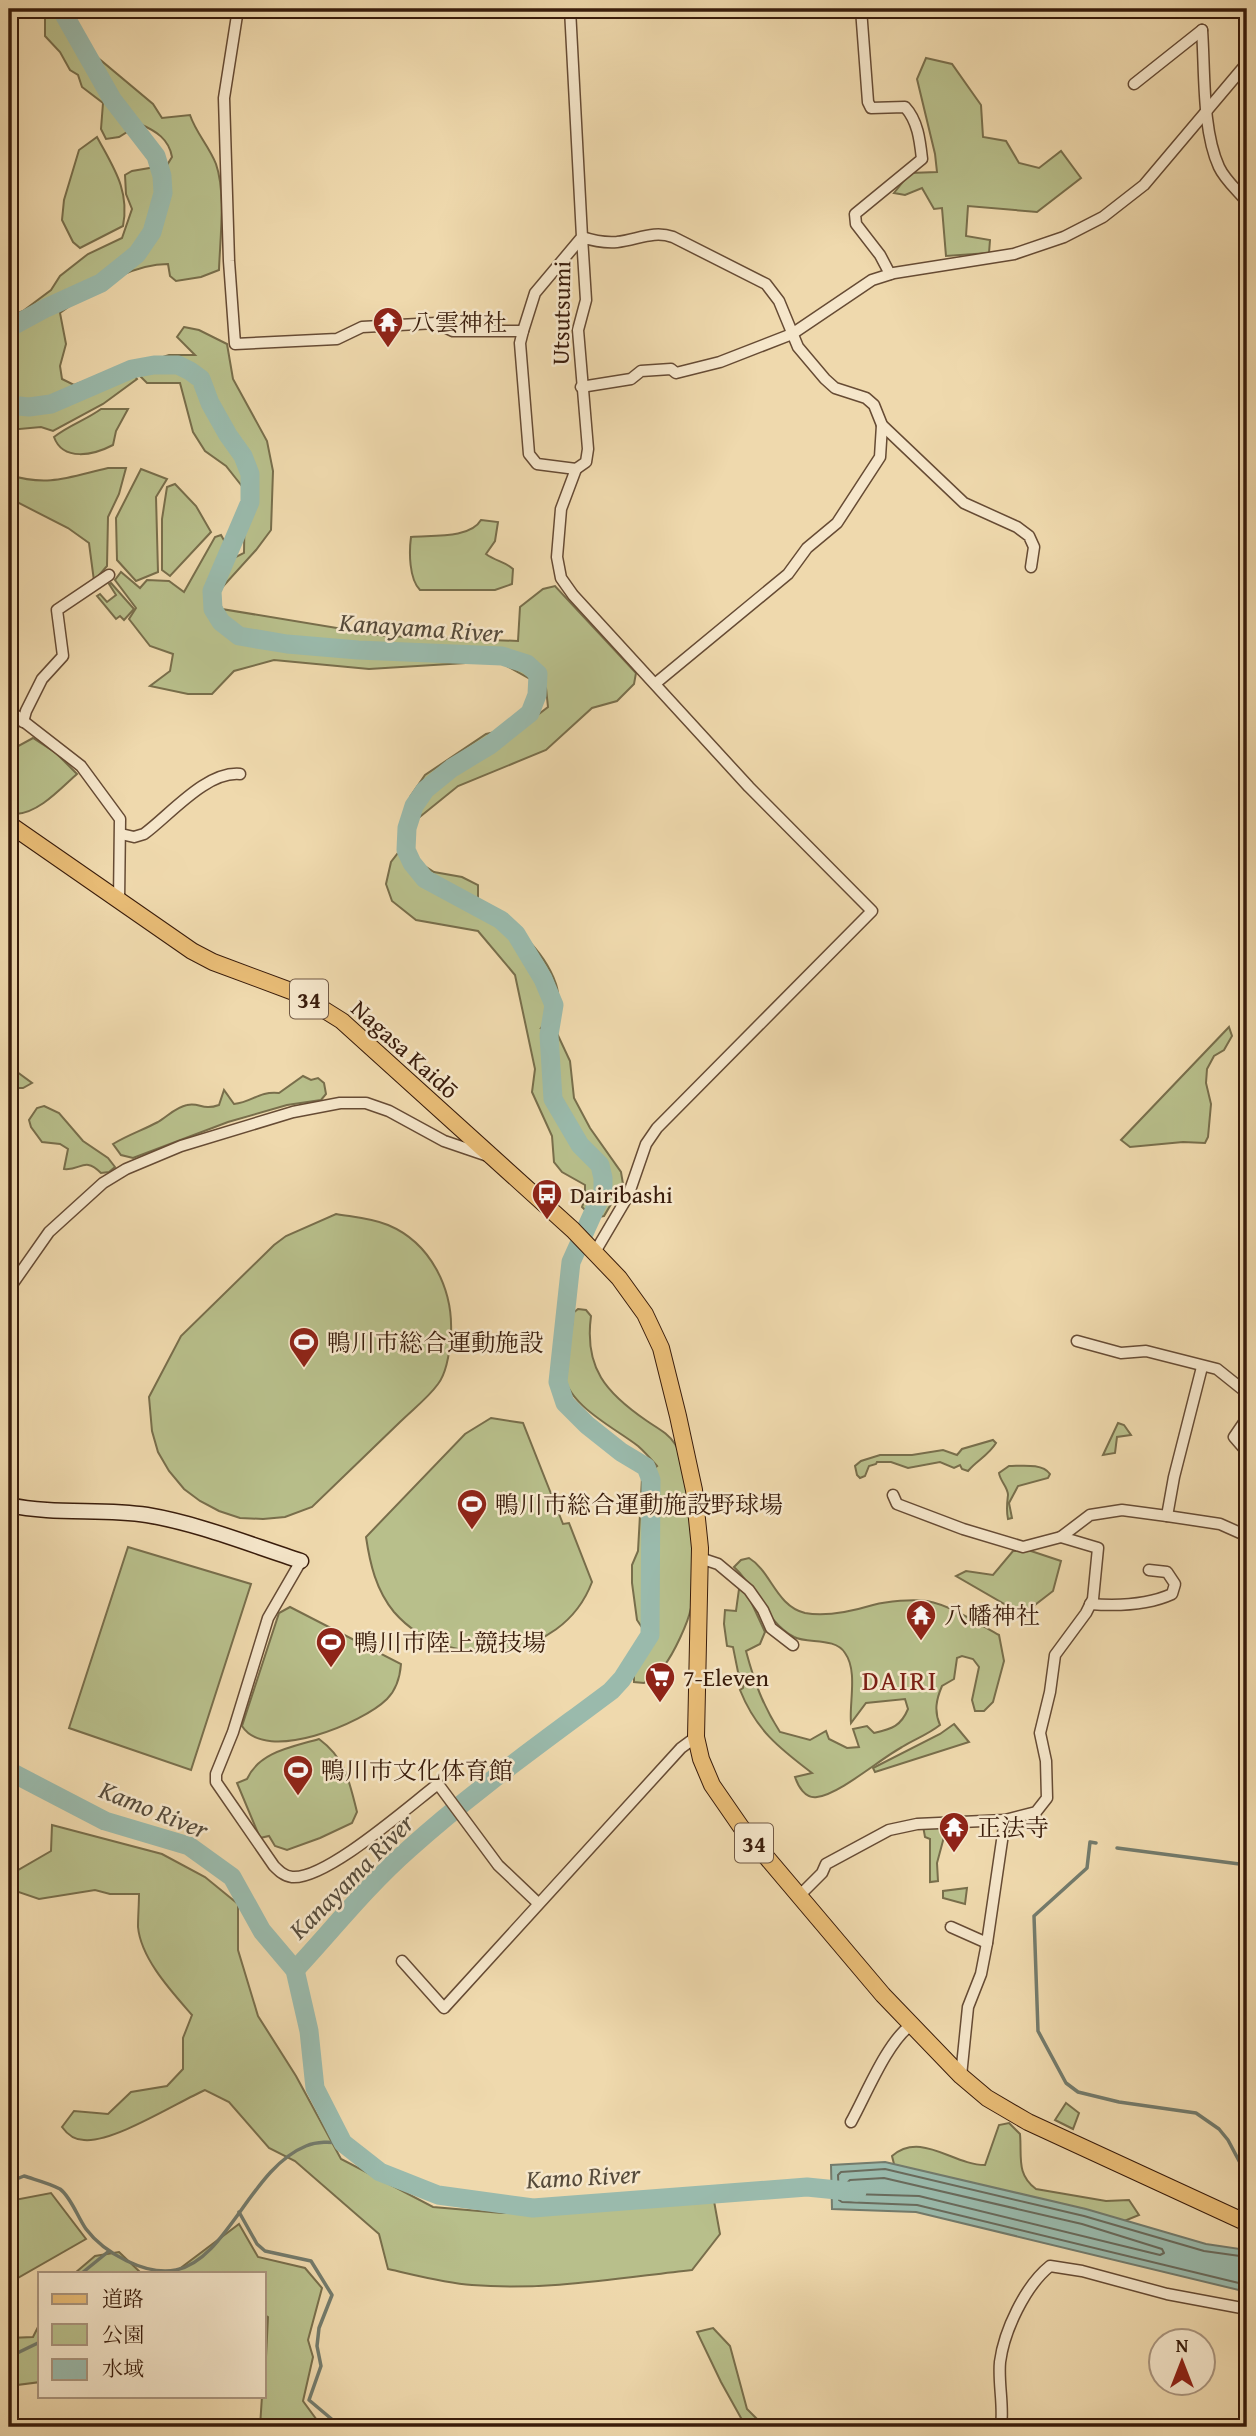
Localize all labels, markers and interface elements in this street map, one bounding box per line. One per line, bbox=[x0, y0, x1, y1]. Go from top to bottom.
street label: Utsutsumi bbox=[543, 260, 579, 365]
temple icon: 八雲神社 bbox=[371, 305, 405, 349]
place label: 八雲神社 bbox=[411, 305, 507, 340]
water label: Kanayama River bbox=[337, 602, 505, 652]
road number: 34 bbox=[290, 980, 328, 1018]
street label: Nagasa Kaidō bbox=[344, 991, 466, 1107]
bus stop icon: Dairibashi bbox=[530, 1177, 564, 1221]
place label: Dairibashi bbox=[570, 1177, 673, 1212]
sports icon: 鴨川市総合運動施設 bbox=[287, 1325, 321, 1369]
place label: 鴨川市総合運動施設 bbox=[327, 1325, 543, 1360]
sports icon: 鴨川市総合運動施設野球場 bbox=[455, 1487, 489, 1531]
place label: 鴨川市総合運動施設野球場 bbox=[495, 1487, 783, 1522]
temple icon: 八幡神社 bbox=[904, 1598, 938, 1642]
place label: 八幡神社 bbox=[944, 1598, 1040, 1633]
sports icon: 鴨川市陸上競技場 bbox=[314, 1625, 348, 1669]
place label: 鴨川市陸上競技場 bbox=[354, 1625, 546, 1660]
district label: DAIRI bbox=[862, 1659, 938, 1700]
supermarket icon: 7-Eleven bbox=[643, 1660, 677, 1704]
place label: 7-Eleven bbox=[683, 1660, 770, 1695]
sports icon: 鴨川市文化体育館 bbox=[281, 1753, 315, 1797]
place label: 鴨川市文化体育館 bbox=[321, 1753, 513, 1788]
water label: Kamo River bbox=[93, 1769, 215, 1849]
water label: Kanayama River bbox=[279, 1803, 424, 1948]
temple icon: 正法寺 bbox=[937, 1810, 971, 1854]
place label: 正法寺 bbox=[977, 1810, 1049, 1845]
road number: 34 bbox=[735, 1824, 773, 1862]
water label: Kamo River bbox=[524, 2153, 642, 2199]
legend bbox=[38, 2272, 266, 2398]
text: 道路 bbox=[102, 2283, 144, 2314]
text: 公園 bbox=[102, 2319, 144, 2350]
north arrow bbox=[1148, 2328, 1218, 2398]
text: N bbox=[1176, 2331, 1189, 2359]
text: 水域 bbox=[102, 2353, 144, 2384]

